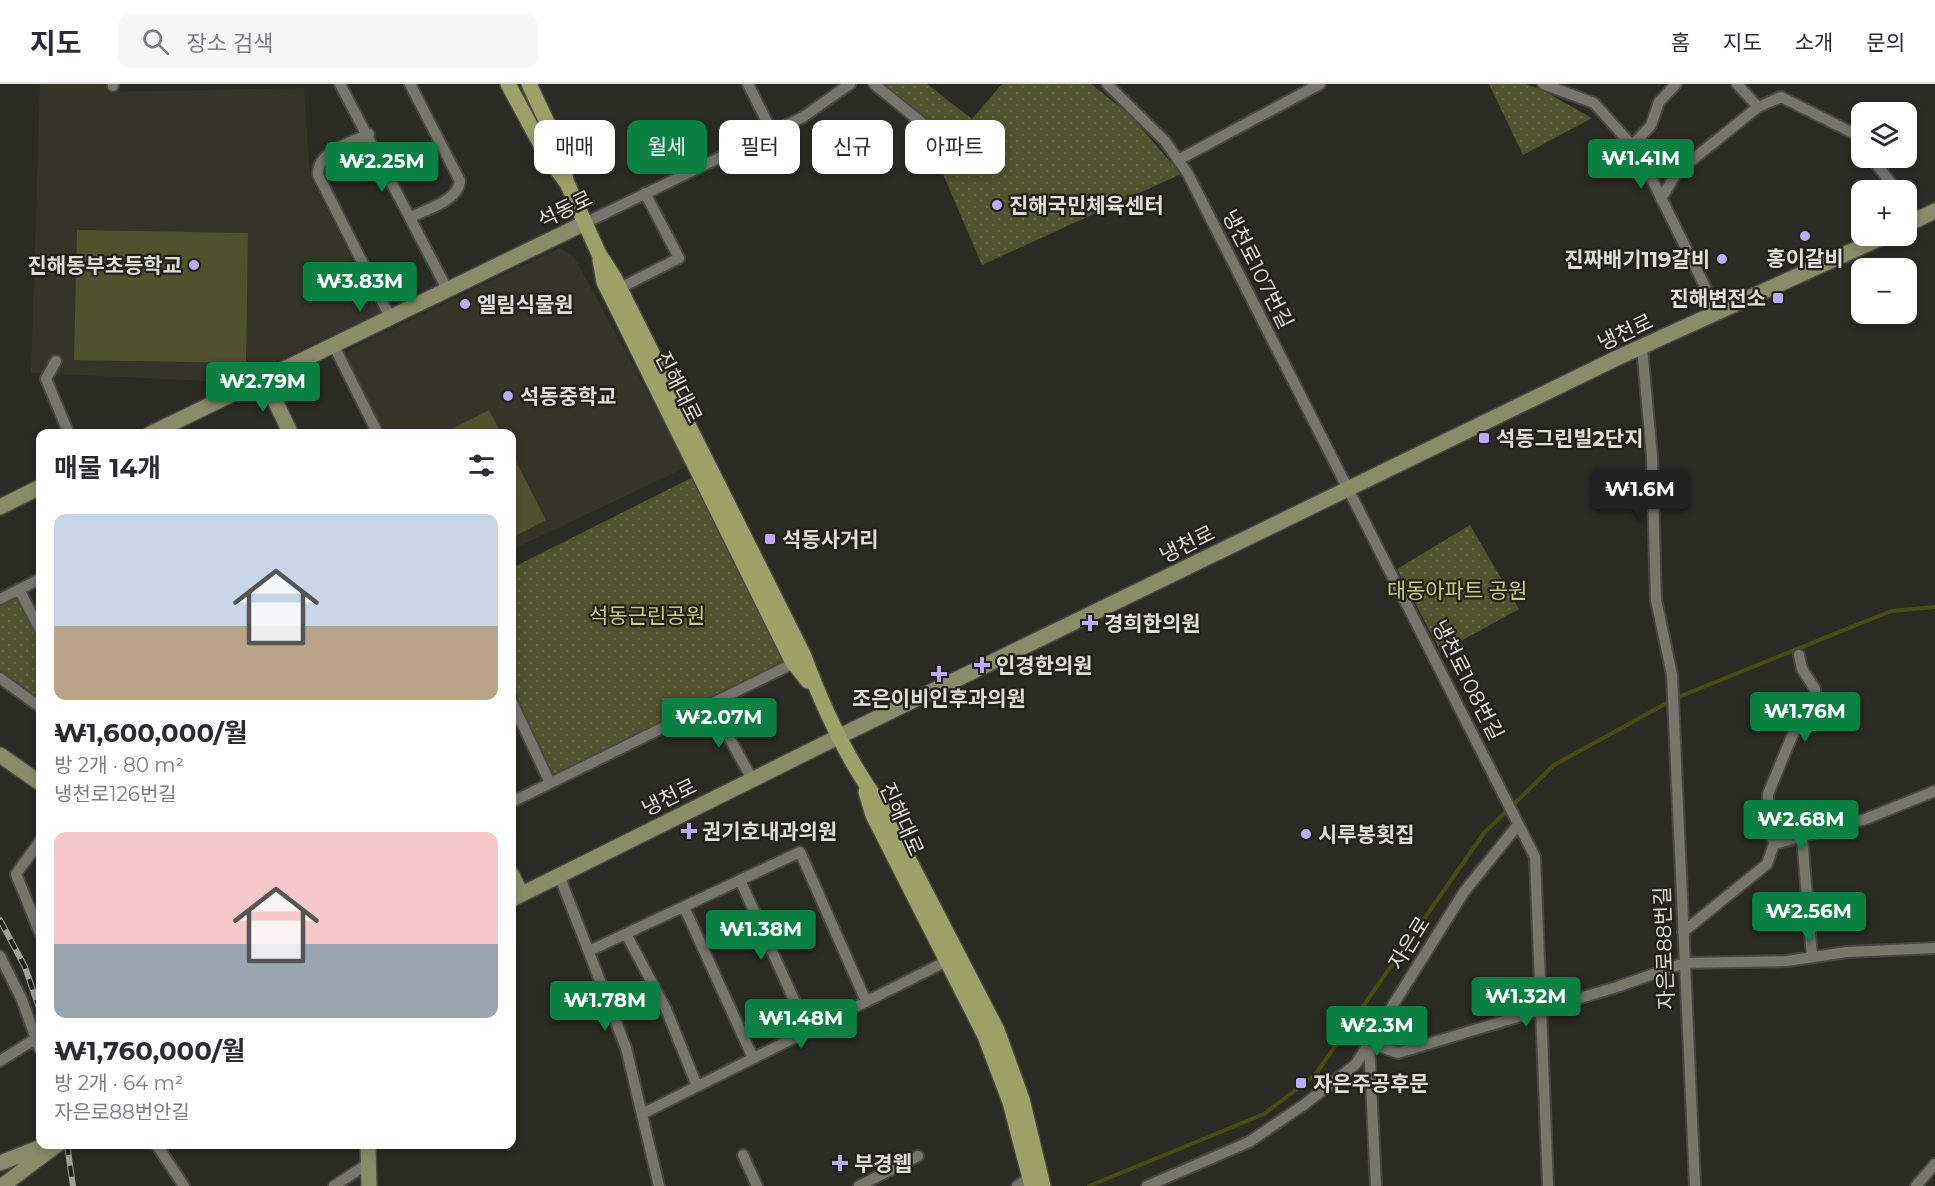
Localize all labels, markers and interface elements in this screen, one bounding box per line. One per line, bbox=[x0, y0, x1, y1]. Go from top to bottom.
search box bbox=[118, 14, 538, 68]
icon: search bbox=[139, 25, 172, 58]
text: 지도 bbox=[30, 26, 82, 60]
text: 장소 검색 bbox=[187, 30, 273, 57]
text: 홈 bbox=[1671, 30, 1690, 55]
text: 지도 bbox=[1723, 30, 1762, 55]
text: 소개 bbox=[1795, 30, 1833, 55]
text: 문의 bbox=[1866, 30, 1905, 55]
map controls bbox=[1851, 102, 1917, 324]
button: layers bbox=[1851, 102, 1917, 168]
chip: 매매 bbox=[534, 120, 615, 174]
chip: 월세 bbox=[627, 120, 707, 174]
chip: 필터 bbox=[719, 120, 800, 174]
chip: 신규 bbox=[812, 120, 893, 174]
chip: 아파트 bbox=[905, 120, 1005, 174]
pin: ₩1.41M bbox=[1592, 139, 1690, 190]
pin: ₩2.25M bbox=[333, 142, 431, 193]
text: ₩1.41M bbox=[1602, 146, 1680, 170]
text: ₩2.25M bbox=[339, 149, 425, 173]
button: + bbox=[1851, 180, 1917, 246]
street label: 석동로 bbox=[533, 185, 597, 233]
place label: 진해국민체육센터 bbox=[1009, 193, 1164, 218]
marker: 진해국민체육센터 bbox=[990, 198, 1004, 212]
street label: 냉천로107번길 bbox=[1217, 205, 1299, 333]
marker: 홍이갈비 bbox=[1798, 229, 1812, 243]
place label: 홍이갈비 bbox=[1766, 246, 1844, 271]
place label: 진짜배기119갈비 bbox=[1564, 247, 1710, 272]
marker: 진짜배기119갈비 bbox=[1715, 252, 1729, 266]
place label: 진해동부초등학교 bbox=[27, 253, 182, 278]
marker: 진해동부초등학교 bbox=[187, 258, 201, 272]
button: − bbox=[1851, 258, 1917, 324]
pin: ₩3.83M bbox=[311, 262, 409, 313]
text: ₩3.83M bbox=[317, 269, 403, 293]
place label: 진해변전소 bbox=[1669, 286, 1766, 311]
marker: 진해변전소 bbox=[1771, 291, 1785, 305]
place label: 엘림식물원 bbox=[477, 292, 574, 317]
marker: 엘림식물원 bbox=[458, 297, 472, 311]
street label: 냉천로 bbox=[1593, 308, 1657, 356]
street label: 진해대로 bbox=[650, 347, 708, 427]
pin: ₩2.79M bbox=[214, 362, 312, 413]
text: ₩2.79M bbox=[220, 369, 306, 393]
place label: 석동중학교 bbox=[520, 384, 617, 409]
marker: 석동중학교 bbox=[501, 389, 515, 403]
place label: 석동그린빌2단지 bbox=[1496, 426, 1644, 451]
marker: 석동그린빌2단지 bbox=[1477, 431, 1491, 445]
icon: filters bbox=[465, 449, 498, 482]
text: 매물 14개 bbox=[54, 452, 161, 484]
pin: ₩1.6M bbox=[1598, 470, 1682, 521]
text: ₩1.6M bbox=[1605, 477, 1675, 501]
street label: 냉천로 bbox=[1155, 520, 1219, 568]
place label: 석동사거리 bbox=[782, 527, 879, 552]
marker: 석동사거리 bbox=[763, 532, 777, 546]
icon: home bbox=[222, 553, 330, 661]
park label: 대동아파트 공원 bbox=[1387, 578, 1527, 603]
park label: 석동근린공원 bbox=[589, 603, 705, 628]
place label: 경희한의원 bbox=[1104, 611, 1201, 636]
marker: 경희한의원 bbox=[1081, 614, 1099, 632]
street label: 냉천로108번길 bbox=[1427, 616, 1509, 744]
place label: 인경한의원 bbox=[996, 653, 1093, 678]
marker: 인경한의원 bbox=[973, 656, 991, 674]
marker: 조은이비인후과의원 bbox=[930, 665, 948, 683]
place label: 조은이비인후과의원 bbox=[852, 686, 1026, 711]
pin: ₩1.76M bbox=[1756, 692, 1854, 743]
pin: ₩2.07M bbox=[670, 698, 768, 749]
text: ₩1.76M bbox=[1764, 699, 1846, 723]
text: ₩2.07M bbox=[676, 705, 762, 729]
text: ₩1,600,000/월 bbox=[54, 717, 248, 749]
text: 방 2개 · 80 m² bbox=[54, 753, 184, 777]
street label: 냉천로 bbox=[637, 773, 701, 821]
street label: 진해대로 bbox=[875, 779, 929, 859]
text: 냉천로126번길 bbox=[54, 782, 177, 806]
pin: ₩2.68M bbox=[1752, 800, 1850, 851]
text: ₩2.68M bbox=[1758, 807, 1844, 831]
place label: 권기호내과의원 bbox=[702, 819, 837, 844]
marker: 권기호내과의원 bbox=[680, 822, 698, 840]
place label: 시루봉횟집 bbox=[1318, 822, 1415, 847]
marker: 시루봉횟집 bbox=[1299, 827, 1313, 841]
icon: home bbox=[222, 871, 330, 979]
street label: 자은로88번길 bbox=[1649, 886, 1679, 1010]
pin: ₩2.56M bbox=[1760, 892, 1858, 943]
text: ₩2.56M bbox=[1766, 899, 1852, 923]
pin: ₩1.38M bbox=[712, 910, 810, 961]
street label: 자은로 bbox=[1383, 912, 1435, 974]
text: ₩1.38M bbox=[720, 917, 802, 941]
pin: ₩1.32M bbox=[1477, 977, 1575, 1028]
pin: ₩1.78M bbox=[556, 981, 654, 1032]
text: ₩1.32M bbox=[1486, 984, 1566, 1008]
text: ₩1.78M bbox=[564, 988, 646, 1012]
pin: ₩1.48M bbox=[752, 999, 850, 1050]
text: ₩1.48M bbox=[759, 1006, 843, 1030]
pin: ₩2.3M bbox=[1335, 1006, 1419, 1057]
text: ₩2.3M bbox=[1340, 1013, 1414, 1037]
text: ₩1,760,000/월 bbox=[54, 1035, 246, 1067]
text: 방 2개 · 64 m² bbox=[54, 1071, 183, 1095]
place label: 자은주공후문 bbox=[1313, 1071, 1429, 1096]
marker: 자은주공후문 bbox=[1294, 1076, 1308, 1090]
text: 자은로88번안길 bbox=[54, 1100, 190, 1124]
place label: 부경웹 bbox=[854, 1151, 912, 1176]
marker: 부경웹 bbox=[831, 1154, 849, 1172]

